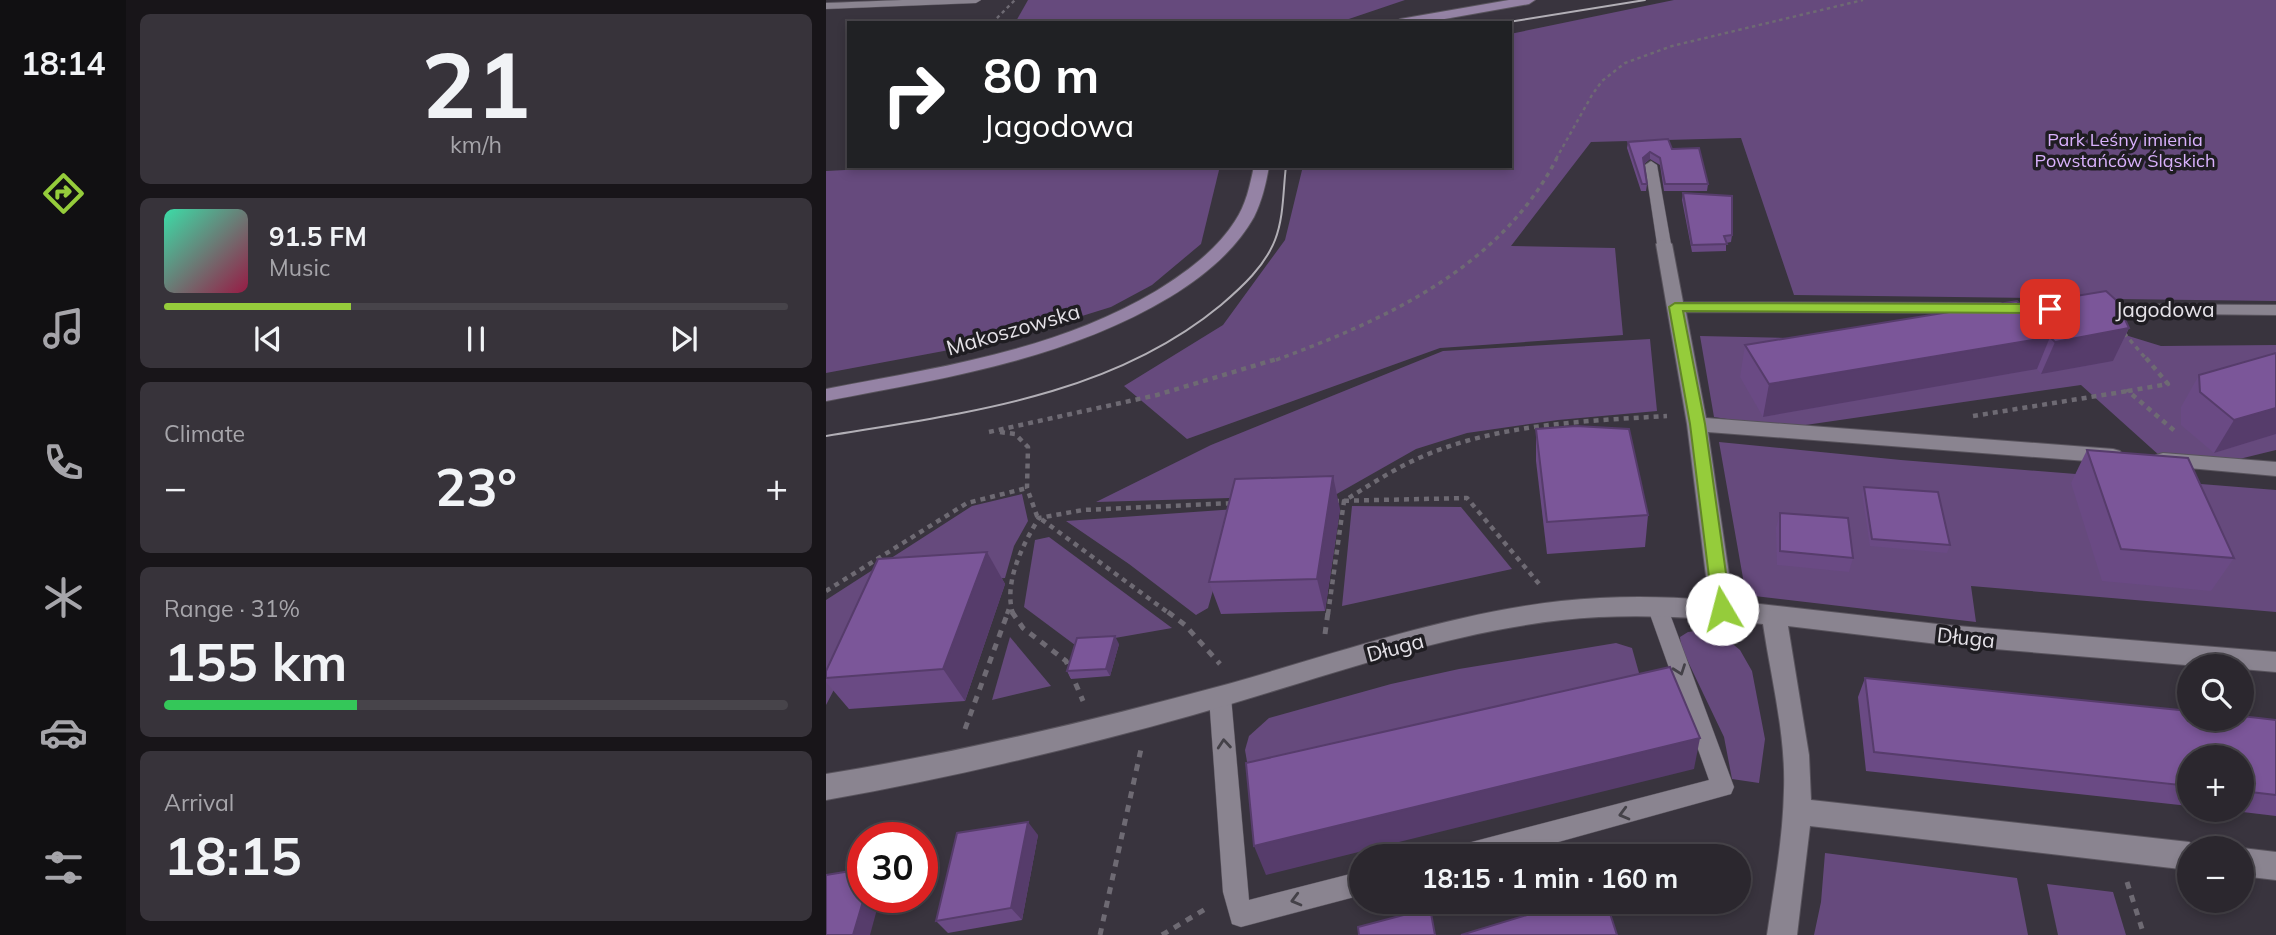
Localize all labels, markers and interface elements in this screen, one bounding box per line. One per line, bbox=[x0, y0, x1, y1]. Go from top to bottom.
text: 21 bbox=[421, 27, 531, 141]
text: 18:14 bbox=[21, 43, 105, 83]
text: 80 m bbox=[983, 44, 1099, 105]
icon: right bbox=[868, 49, 959, 140]
text: Jagodowa bbox=[983, 105, 1134, 145]
park label: Park Leśny imienia Powstańców Śląskich bbox=[2035, 128, 2215, 172]
text: km/h bbox=[450, 130, 502, 159]
icon: directions bbox=[39, 169, 88, 218]
text: 91.5 FM bbox=[269, 220, 367, 253]
text: Music bbox=[269, 253, 330, 282]
pin bbox=[2020, 279, 2080, 339]
icon: arrive bbox=[2031, 290, 2069, 328]
street label: Jagodowa bbox=[2115, 296, 2215, 322]
street label: Makoszowska bbox=[943, 298, 1083, 360]
icon: music bbox=[39, 304, 88, 353]
icon: previous bbox=[249, 320, 287, 358]
icon: pause bbox=[457, 320, 495, 358]
icon: next bbox=[665, 320, 703, 358]
text: Climate bbox=[164, 419, 245, 448]
icon: phone bbox=[39, 438, 88, 487]
text: 23° bbox=[435, 454, 517, 519]
text: − bbox=[164, 463, 187, 511]
text: + bbox=[765, 463, 788, 511]
position arrow bbox=[1685, 572, 1759, 646]
icon: climate bbox=[39, 573, 88, 622]
text: Range · 31% bbox=[164, 594, 300, 623]
street label: Długa bbox=[1936, 621, 1996, 653]
street label: Długa bbox=[1364, 627, 1426, 667]
text: 155 km bbox=[164, 629, 347, 694]
map controls bbox=[2177, 654, 2254, 913]
button: search bbox=[2177, 654, 2254, 731]
one-way arrow bbox=[1672, 664, 1686, 676]
icon: car bbox=[39, 708, 88, 757]
one-way arrow bbox=[1217, 739, 1232, 750]
button: + bbox=[2177, 745, 2254, 822]
text: Arrival bbox=[164, 788, 234, 817]
one-way arrow bbox=[1618, 805, 1630, 820]
speed limit sign: 30 bbox=[847, 822, 938, 913]
text: 18:15 bbox=[164, 823, 302, 888]
button: − bbox=[2177, 836, 2254, 913]
icon: filters bbox=[39, 843, 88, 892]
text: 18:15 · 1 min · 160 m bbox=[1422, 862, 1678, 895]
one-way arrow bbox=[1290, 892, 1302, 906]

